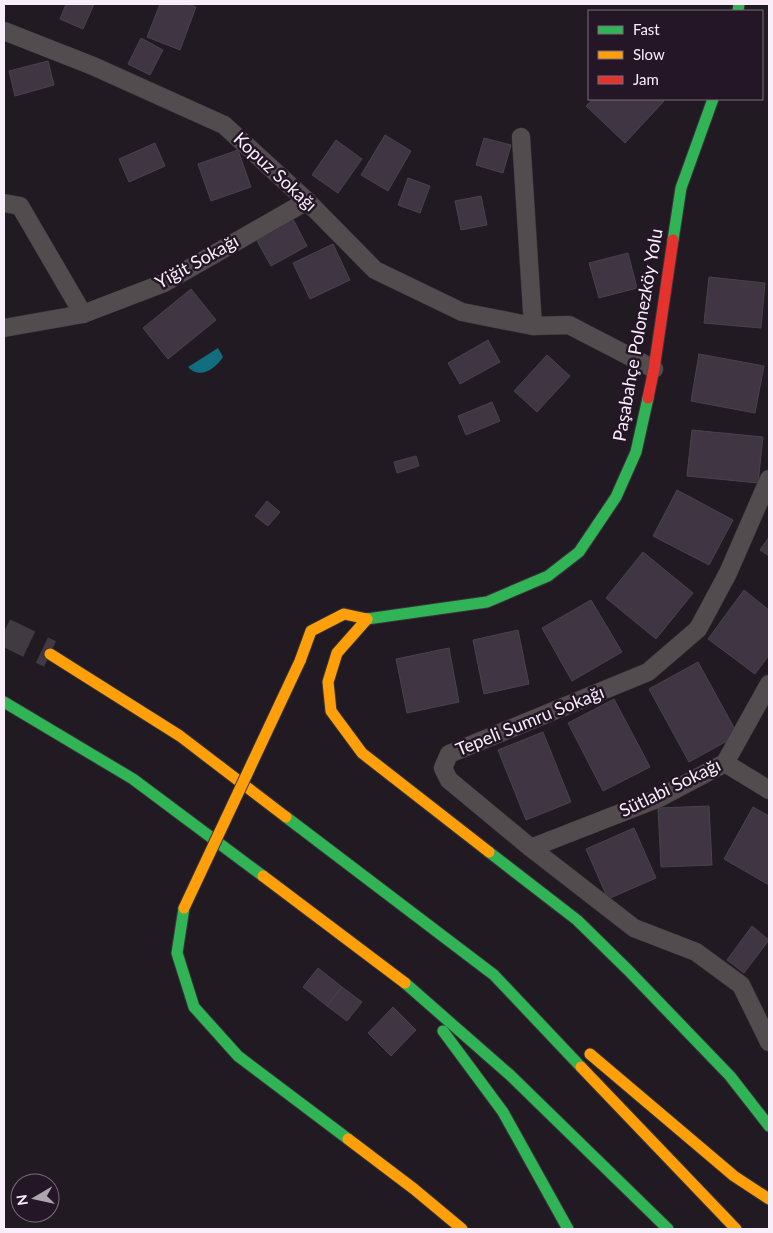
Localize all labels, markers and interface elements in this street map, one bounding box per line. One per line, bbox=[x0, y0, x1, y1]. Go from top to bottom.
legend bbox=[588, 10, 763, 100]
text: Fast bbox=[633, 20, 660, 38]
text: Slow bbox=[633, 45, 665, 63]
text: Jam bbox=[633, 70, 659, 88]
street label: Kopuz Sokağı bbox=[229, 127, 322, 215]
street label: Paşabahçe Polonezköy Yolu bbox=[607, 227, 667, 443]
street label: Yiğit Sokağı bbox=[151, 229, 242, 293]
street label: Tepeli Sumru Sokağı bbox=[452, 680, 607, 760]
street label: Sütlabi Sokağı bbox=[615, 753, 724, 821]
north arrow bbox=[10, 1173, 60, 1223]
text: N bbox=[12, 1193, 31, 1207]

